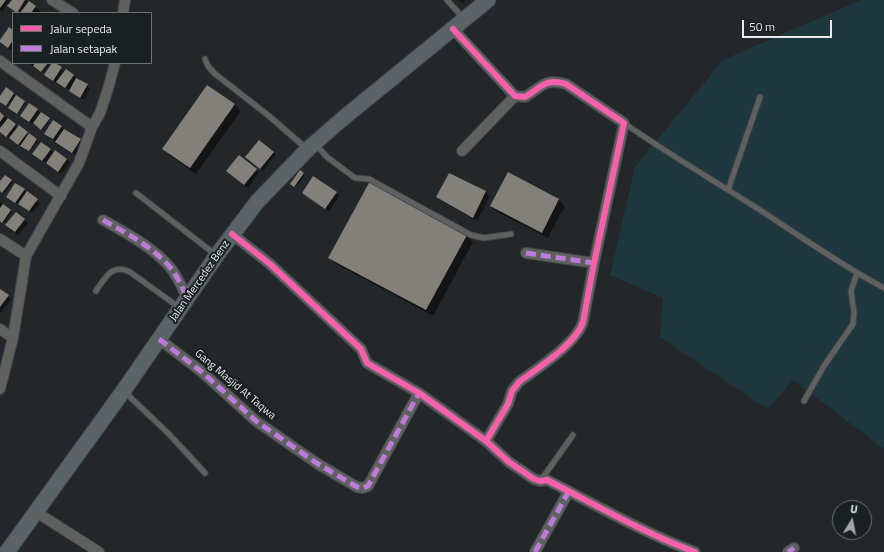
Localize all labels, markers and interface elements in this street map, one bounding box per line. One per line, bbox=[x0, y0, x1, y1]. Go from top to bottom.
legend bbox=[12, 12, 152, 64]
scale bar bbox=[744, 12, 834, 38]
text: 50 m bbox=[749, 17, 775, 36]
text: Jalur sepeda bbox=[50, 19, 112, 38]
text: Jalan setapak bbox=[50, 39, 117, 58]
street label: Jalan Mercedez Benz bbox=[167, 238, 233, 324]
street label: Gang Masjid At Taqwa bbox=[192, 347, 278, 423]
north arrow bbox=[832, 500, 872, 540]
text: U bbox=[849, 501, 859, 518]

